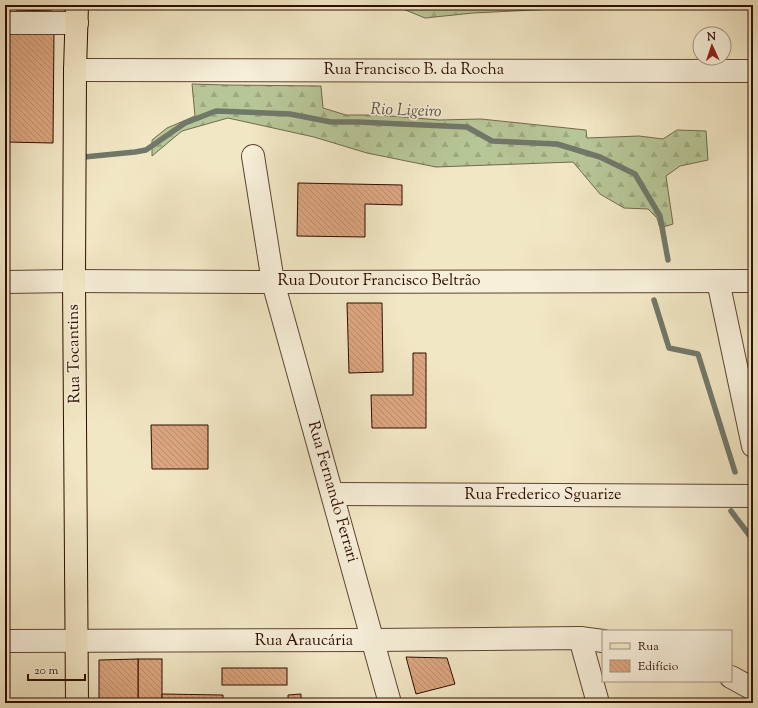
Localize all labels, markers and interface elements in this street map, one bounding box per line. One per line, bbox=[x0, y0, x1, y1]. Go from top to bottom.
north arrow bbox=[692, 26, 732, 66]
text: N bbox=[706, 29, 717, 45]
street label: Rua Francisco B. da Rocha bbox=[324, 59, 505, 82]
water label: Rio Ligeiro bbox=[370, 98, 442, 124]
street label: Rua Doutor Francisco Beltrão bbox=[277, 270, 481, 293]
street label: Rua Tocantins bbox=[63, 304, 87, 404]
street label: Rua Fernando Ferrari bbox=[301, 419, 363, 566]
street label: Rua Frederico Sguarize bbox=[464, 484, 622, 507]
street label: Rua Araucária bbox=[255, 630, 354, 653]
legend bbox=[602, 630, 732, 682]
text: Rua bbox=[638, 638, 659, 656]
scale bar bbox=[28, 656, 85, 682]
text: Edifício bbox=[638, 658, 679, 676]
text: 20 m bbox=[34, 662, 59, 680]

